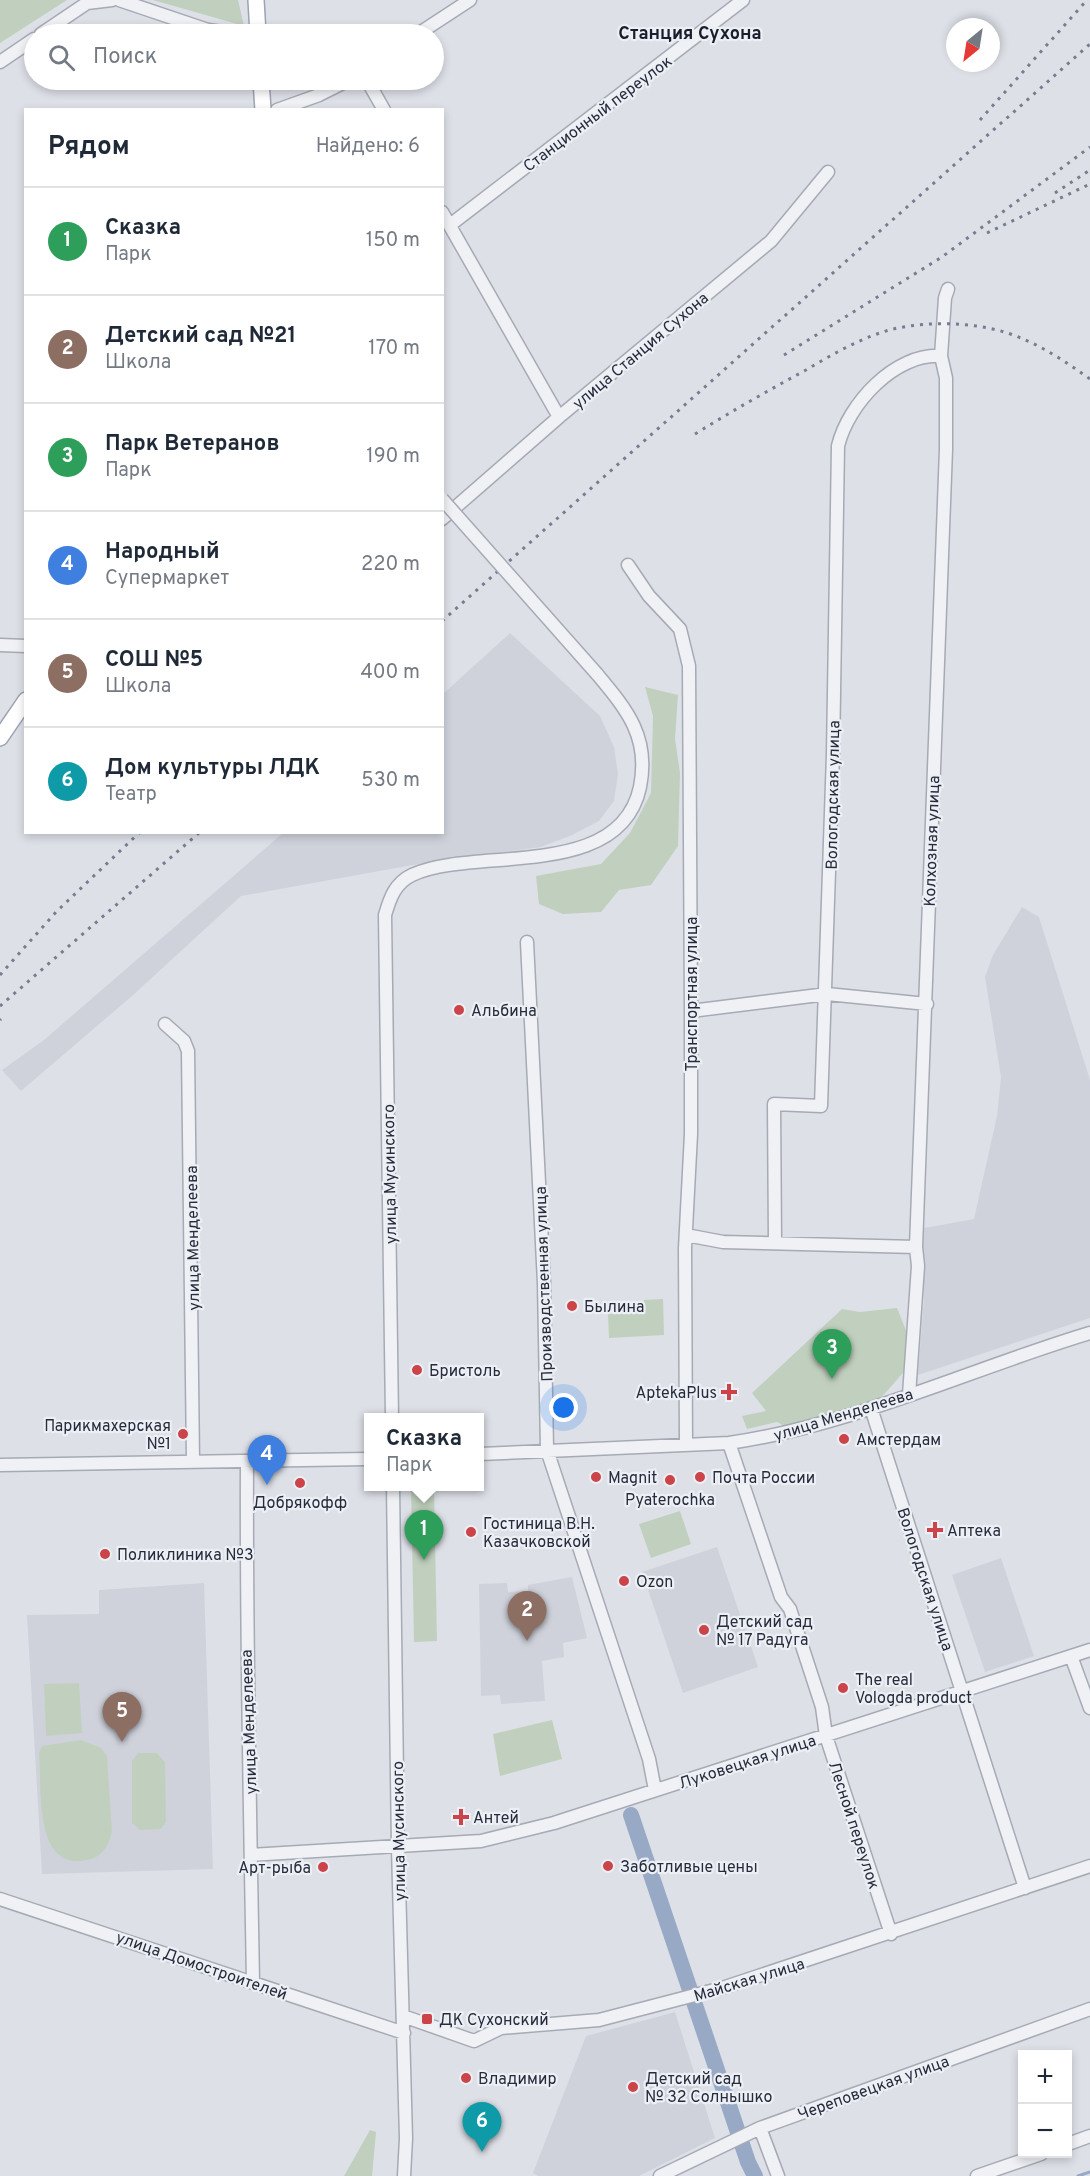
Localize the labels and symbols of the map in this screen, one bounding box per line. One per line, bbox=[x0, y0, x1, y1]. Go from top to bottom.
north arrow bbox=[946, 18, 1000, 72]
district label: Станция Сухона bbox=[618, 23, 762, 46]
street label: Станционный переулок bbox=[520, 52, 677, 177]
street label: улица Станция Сухона bbox=[569, 289, 713, 414]
street label: Вологодская улица bbox=[823, 720, 845, 870]
street label: Колхозная улица bbox=[921, 775, 945, 907]
street label: Транспортная улица bbox=[683, 917, 703, 1071]
place label: Альбина bbox=[471, 1002, 537, 1022]
marker: Альбина bbox=[452, 1003, 466, 1017]
street label: улица Мусинского bbox=[380, 1104, 402, 1244]
street label: улица Менделеева bbox=[183, 1165, 205, 1311]
street label: Производственная улица bbox=[532, 1186, 558, 1382]
place label: Былина bbox=[584, 1298, 644, 1318]
marker: Былина bbox=[565, 1299, 579, 1313]
pin: 3 bbox=[812, 1330, 852, 1379]
place label: Бристоль bbox=[429, 1362, 501, 1382]
marker: Бристоль bbox=[410, 1363, 424, 1377]
place label: AptekaPlus bbox=[635, 1384, 717, 1404]
marker: AptekaPlus bbox=[722, 1385, 736, 1399]
street label: улица Менделеева bbox=[771, 1385, 916, 1447]
your location bbox=[549, 1393, 578, 1422]
place label: Парикмахерская №1 bbox=[44, 1417, 171, 1455]
marker: Парикмахерская №1 bbox=[176, 1427, 190, 1441]
place label: Амстердам bbox=[856, 1431, 941, 1451]
marker: Амстердам bbox=[837, 1432, 851, 1446]
pin: 4 bbox=[248, 1436, 286, 1485]
place label: Magnit bbox=[608, 1469, 657, 1489]
place label: Почта России bbox=[712, 1469, 815, 1489]
marker: Magnit bbox=[589, 1470, 603, 1484]
marker: Почта России bbox=[693, 1470, 707, 1484]
marker: Pyaterochka bbox=[663, 1473, 677, 1487]
marker: Добрякофф bbox=[293, 1476, 307, 1490]
place label: Pyaterochka bbox=[625, 1491, 715, 1511]
place label: Добрякофф bbox=[253, 1494, 347, 1514]
street label: Вологодская улица bbox=[892, 1505, 957, 1654]
pin: 1 bbox=[404, 1510, 444, 1560]
place label: Гостиница В.Н. Казачковской bbox=[483, 1515, 595, 1553]
place label: Аптека bbox=[947, 1522, 1001, 1542]
marker: Аптека bbox=[928, 1523, 942, 1537]
marker: Гостиница В.Н. Казачковской bbox=[464, 1525, 478, 1539]
place label: Поликлиника №3 bbox=[117, 1546, 254, 1566]
marker: Поликлиника №3 bbox=[98, 1547, 112, 1561]
place label: Ozon bbox=[636, 1573, 673, 1593]
marker: Ozon bbox=[617, 1574, 631, 1588]
pin: 2 bbox=[508, 1592, 546, 1641]
place label: Детский сад № 17 Радуга bbox=[716, 1613, 813, 1651]
marker: Детский сад № 17 Радуга bbox=[697, 1623, 711, 1637]
street label: улица Менделеева bbox=[237, 1649, 263, 1795]
place label: The real Vologda product bbox=[855, 1671, 972, 1709]
marker: The real Vologda product bbox=[836, 1681, 850, 1695]
pin: 5 bbox=[102, 1692, 142, 1742]
street label: Луковецкая улица bbox=[677, 1731, 819, 1795]
street label: Лесной переулок bbox=[823, 1759, 883, 1892]
street label: улица Мусинского bbox=[389, 1761, 411, 1901]
place label: Антей bbox=[473, 1809, 519, 1829]
marker: Антей bbox=[454, 1810, 468, 1824]
place label: Заботливые цены bbox=[620, 1858, 758, 1878]
place label: Арт-рыба bbox=[238, 1859, 311, 1879]
marker: Заботливые цены bbox=[601, 1859, 615, 1873]
marker: Арт-рыба bbox=[316, 1860, 330, 1874]
street label: улица Домостроителей bbox=[113, 1928, 290, 2006]
street label: Майская улица bbox=[692, 1955, 807, 2007]
place label: ДК Сухонский bbox=[439, 2011, 549, 2031]
marker: ДК Сухонский bbox=[420, 2012, 434, 2026]
street label: Череповецкая улица bbox=[795, 2052, 952, 2126]
place label: Владимир bbox=[478, 2070, 556, 2090]
place label: Детский сад № 32 Солнышко bbox=[645, 2070, 773, 2108]
marker: Владимир bbox=[459, 2071, 473, 2085]
marker: Детский сад № 32 Солнышко bbox=[626, 2080, 640, 2094]
pin: 6 bbox=[462, 2102, 502, 2152]

